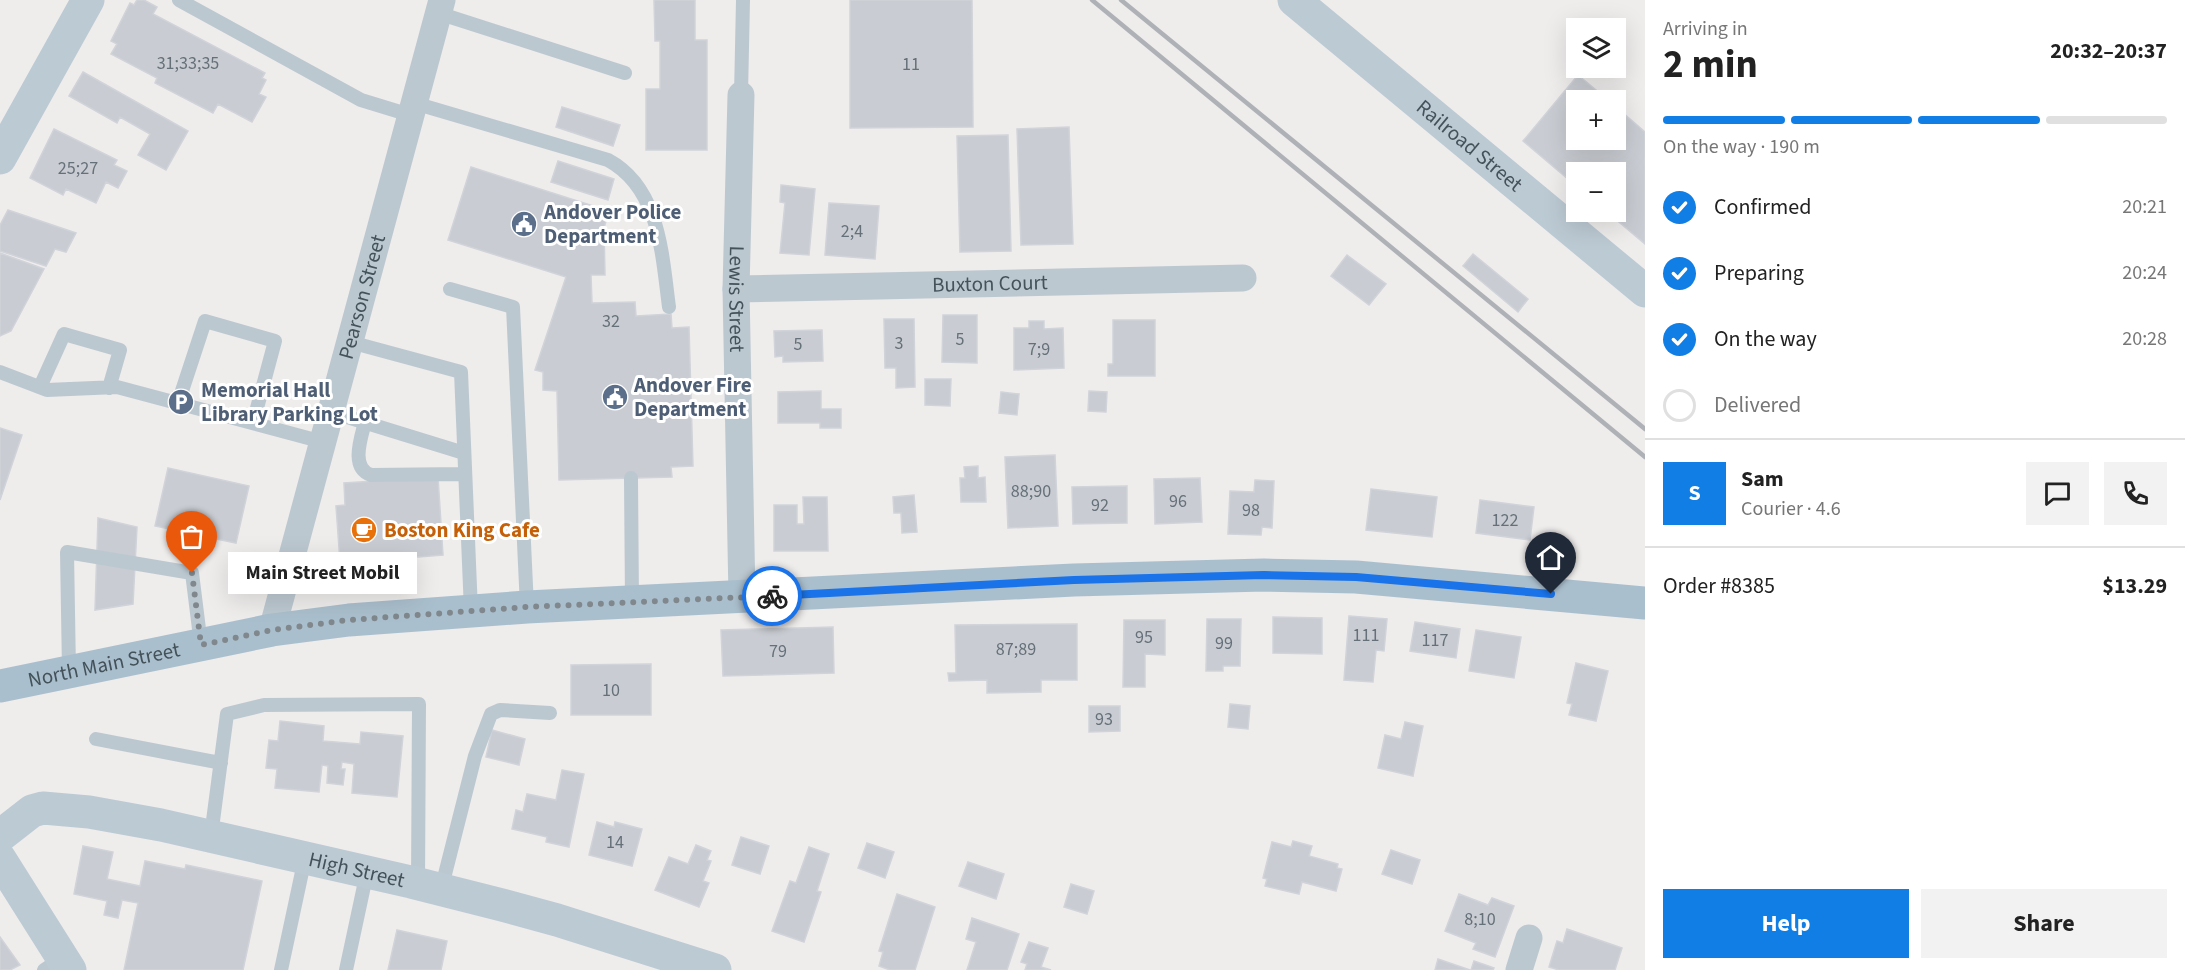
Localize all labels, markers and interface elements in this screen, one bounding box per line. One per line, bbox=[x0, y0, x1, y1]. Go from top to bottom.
text: Arriving in bbox=[1663, 15, 1748, 43]
map controls bbox=[1566, 18, 1626, 222]
button: layers bbox=[1566, 18, 1626, 78]
text: 20:32–20:37 bbox=[2050, 35, 2167, 67]
text: 2 min bbox=[1663, 37, 1758, 93]
house number: 31;33;35 bbox=[157, 51, 219, 76]
house number: 11 bbox=[902, 52, 920, 77]
button: + bbox=[1566, 90, 1626, 150]
street label: Railroad Street bbox=[1410, 92, 1529, 199]
text: On the way · 190 m bbox=[1663, 133, 1820, 161]
house number: 25;27 bbox=[58, 156, 98, 181]
button: − bbox=[1566, 162, 1626, 222]
icon: check bbox=[1663, 191, 1696, 224]
text: Confirmed bbox=[1714, 191, 1811, 223]
text: 20:21 bbox=[2122, 193, 2167, 221]
place label: Andover Police Department bbox=[543, 197, 682, 251]
public building icon: Andover Police Department bbox=[509, 209, 539, 239]
house number: 2;4 bbox=[841, 219, 863, 244]
street label: Pearson Street bbox=[331, 231, 393, 363]
street label: Lewis Street bbox=[721, 245, 752, 352]
icon: check bbox=[1663, 257, 1696, 290]
text: Preparing bbox=[1714, 257, 1804, 289]
text: 20:24 bbox=[2122, 259, 2167, 287]
street label: Buxton Court bbox=[932, 267, 1048, 300]
house number: 32 bbox=[602, 309, 620, 334]
icon: check bbox=[1663, 323, 1696, 356]
text: On the way bbox=[1714, 323, 1817, 355]
text: 20:28 bbox=[2122, 325, 2167, 353]
house number: 5 bbox=[956, 327, 965, 352]
house number: 3 bbox=[895, 331, 904, 356]
house number: 5 bbox=[794, 332, 803, 357]
house number: 7;9 bbox=[1028, 337, 1050, 362]
place label: Andover Fire Department bbox=[633, 370, 752, 424]
place label: Memorial Hall Library Parking Lot bbox=[201, 375, 378, 429]
public building icon: Andover Fire Department bbox=[600, 382, 630, 412]
parking icon: Memorial Hall Library Parking Lot bbox=[166, 387, 196, 417]
text: Delivered bbox=[1714, 389, 1801, 421]
button: chat bbox=[2026, 462, 2089, 525]
button: phone bbox=[2104, 462, 2167, 525]
text: Sam bbox=[1741, 463, 1784, 495]
text: S bbox=[1688, 477, 1701, 509]
house number: 88;90 bbox=[1011, 479, 1051, 504]
house number: 96 bbox=[1169, 489, 1187, 514]
house number: 92 bbox=[1091, 493, 1109, 518]
text: Courier · 4.6 bbox=[1741, 495, 1841, 523]
house number: 98 bbox=[1242, 498, 1260, 523]
house number: 122 bbox=[1492, 508, 1518, 533]
pin bbox=[166, 511, 217, 573]
cafe icon: Boston King Cafe bbox=[349, 515, 379, 545]
place label: Boston King Cafe bbox=[384, 515, 540, 545]
icon: bag bbox=[175, 520, 208, 553]
pin bbox=[1525, 532, 1576, 594]
icon: home bbox=[1534, 541, 1567, 574]
callout: Main Street Mobil bbox=[228, 552, 417, 594]
text: Main Street Mobil bbox=[246, 559, 399, 587]
courier bbox=[742, 566, 802, 626]
text: Order #8385 bbox=[1663, 570, 1775, 602]
text: $13.29 bbox=[2102, 570, 2167, 602]
icon: bike bbox=[756, 580, 789, 613]
house number: 111 bbox=[1353, 623, 1379, 648]
house number: 95 bbox=[1135, 625, 1153, 650]
house number: 117 bbox=[1422, 628, 1448, 653]
house number: 99 bbox=[1215, 631, 1233, 656]
street label: North Main Street bbox=[25, 634, 182, 695]
house number: 87;89 bbox=[996, 637, 1036, 662]
house number: 79 bbox=[769, 639, 787, 664]
house number: 10 bbox=[602, 678, 620, 703]
house number: 93 bbox=[1095, 707, 1113, 732]
house number: 14 bbox=[606, 830, 624, 855]
street label: High Street bbox=[306, 844, 408, 895]
button: Help bbox=[1663, 889, 1909, 958]
button: Share bbox=[1921, 889, 2167, 958]
house number: 8;10 bbox=[1464, 907, 1496, 932]

